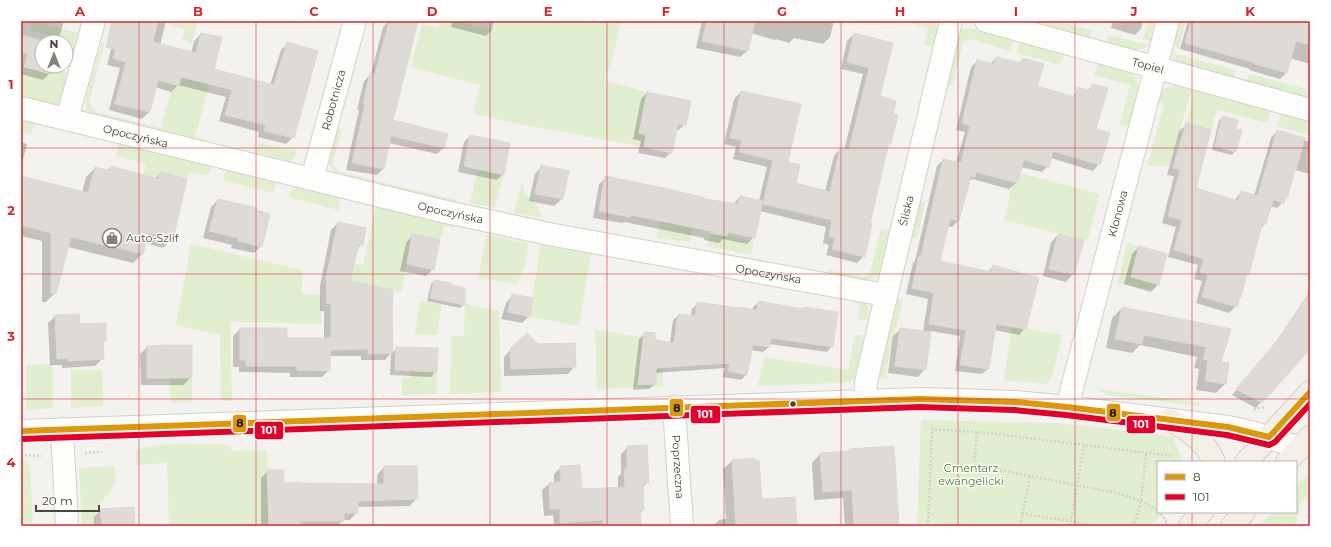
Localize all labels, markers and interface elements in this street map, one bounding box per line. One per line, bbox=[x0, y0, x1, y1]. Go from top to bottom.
text: A bbox=[74, 3, 86, 19]
text: B bbox=[193, 3, 203, 19]
text: C bbox=[309, 3, 319, 19]
text: D bbox=[427, 3, 438, 19]
text: E bbox=[544, 3, 553, 19]
text: F bbox=[662, 3, 670, 19]
text: G bbox=[777, 3, 787, 19]
text: H bbox=[895, 3, 905, 19]
text: I bbox=[1014, 3, 1018, 19]
text: J bbox=[1129, 3, 1138, 19]
text: K bbox=[1245, 3, 1255, 19]
north arrow bbox=[34, 34, 74, 74]
text: N bbox=[50, 37, 58, 51]
street label: Topiel bbox=[1130, 54, 1166, 77]
street label: Robotnicza bbox=[319, 68, 348, 132]
text: 1 bbox=[8, 76, 14, 92]
street label: Opoczyńska bbox=[101, 121, 170, 151]
street label: Klonowa bbox=[1105, 189, 1130, 238]
street label: Śliska bbox=[896, 194, 917, 227]
street label: Opoczyńska bbox=[416, 198, 485, 227]
text: 2 bbox=[7, 202, 15, 218]
shop icon: Auto-Szlif bbox=[101, 227, 123, 249]
place label: Auto-Szlif bbox=[126, 231, 180, 245]
street label: Opoczyńska bbox=[734, 261, 803, 287]
text: 3 bbox=[6, 328, 15, 344]
line badge: 8 bbox=[669, 398, 684, 417]
unlabelled marker bbox=[788, 399, 798, 409]
text: 8 bbox=[673, 401, 681, 415]
line badge: 8 bbox=[1106, 403, 1121, 422]
line badge: 101 bbox=[690, 405, 721, 424]
text: 8 bbox=[1109, 406, 1117, 420]
text: 101 bbox=[697, 407, 713, 421]
line badge: 8 bbox=[232, 414, 247, 433]
line badge: 101 bbox=[1126, 415, 1156, 434]
text: 8 bbox=[236, 416, 244, 430]
text: 101 bbox=[1133, 417, 1149, 431]
line badge: 101 bbox=[254, 421, 284, 440]
text: 101 bbox=[261, 423, 277, 437]
street label: Poprzeczna bbox=[669, 434, 687, 499]
text: 4 bbox=[7, 454, 16, 470]
park label: Cmentarz ewangelicki bbox=[938, 461, 1004, 488]
legend bbox=[1157, 461, 1297, 513]
text: 8 bbox=[1193, 469, 1201, 484]
scale bar bbox=[36, 487, 99, 513]
text: 101 bbox=[1193, 489, 1210, 504]
text: 20 m bbox=[42, 493, 73, 508]

